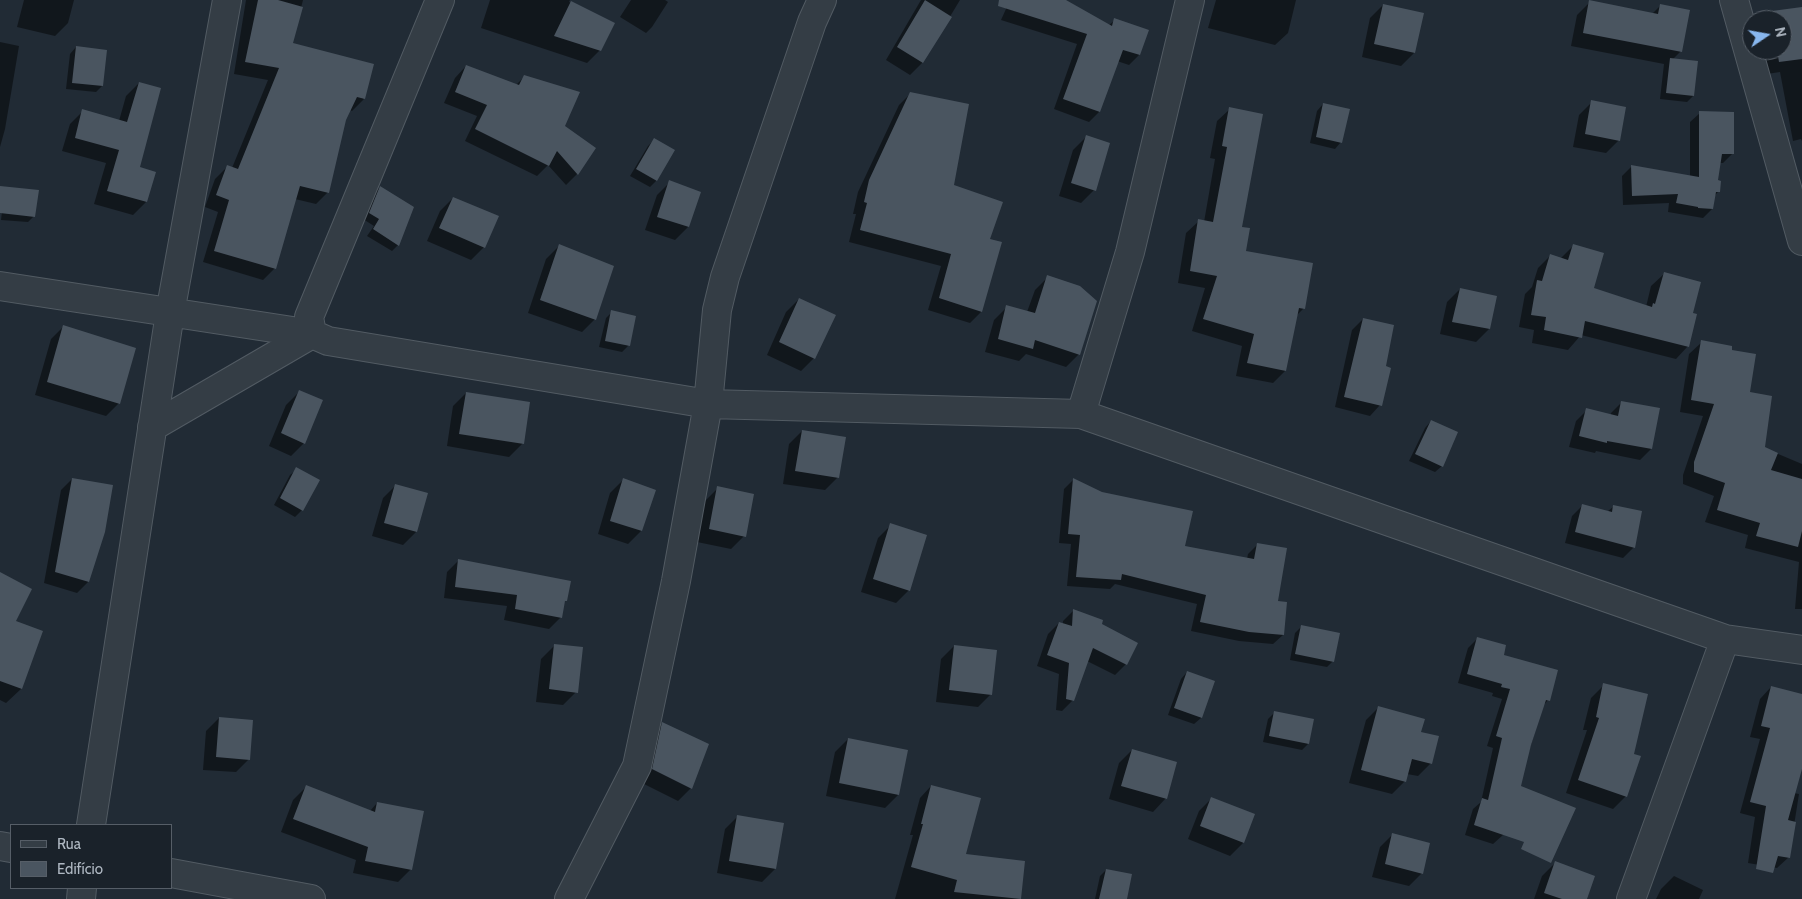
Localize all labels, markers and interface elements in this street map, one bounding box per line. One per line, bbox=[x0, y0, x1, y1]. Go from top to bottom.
north arrow bbox=[1742, 10, 1792, 60]
text: N bbox=[1771, 25, 1791, 39]
legend bbox=[10, 824, 172, 889]
text: Rua bbox=[57, 835, 81, 853]
text: Edifício bbox=[57, 860, 103, 878]

